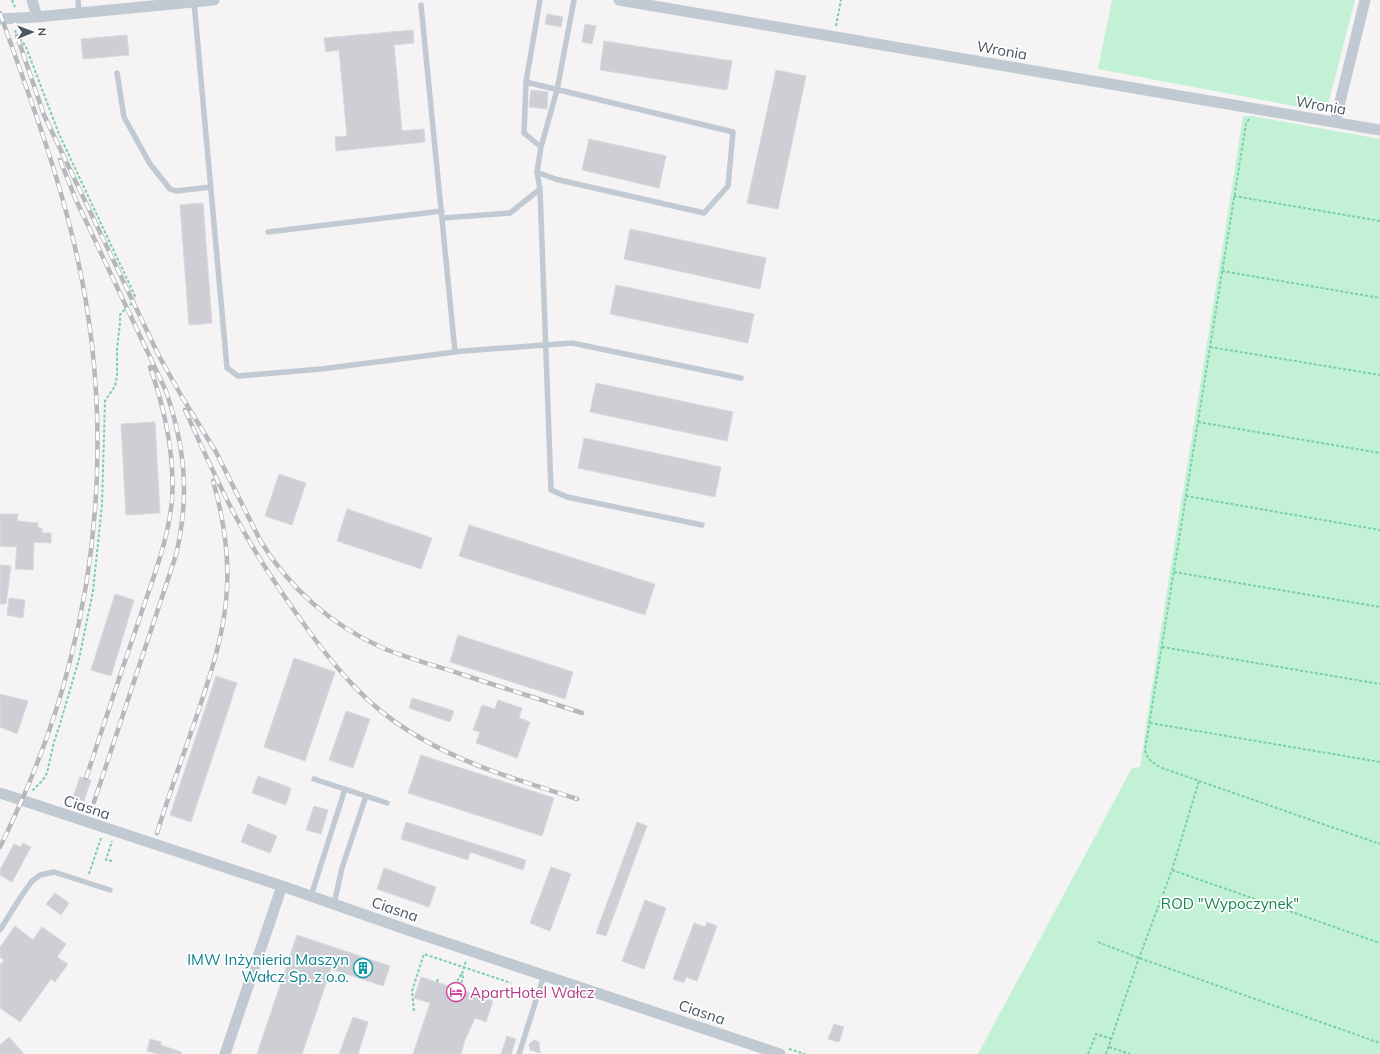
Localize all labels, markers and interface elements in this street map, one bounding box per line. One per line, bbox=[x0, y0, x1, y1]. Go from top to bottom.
north arrow bbox=[12, 12, 52, 52]
text: N bbox=[35, 28, 49, 36]
street label: Wronia bbox=[975, 36, 1029, 64]
street label: Wronia bbox=[1294, 91, 1348, 119]
street label: Ciasna bbox=[61, 791, 113, 823]
street label: Ciasna bbox=[369, 892, 421, 926]
park label: ROD "Wypoczynek" bbox=[1161, 894, 1299, 913]
place label: IMW Inżynieria Maszyn Wałcz Sp. z o.o. bbox=[187, 950, 349, 986]
building icon: IMW Inżynieria Maszyn Wałcz Sp. z o.o. bbox=[352, 957, 374, 979]
hotel icon: ApartHotel Wałcz bbox=[445, 981, 467, 1003]
place label: ApartHotel Wałcz bbox=[470, 983, 595, 1002]
street label: Ciasna bbox=[676, 995, 728, 1029]

